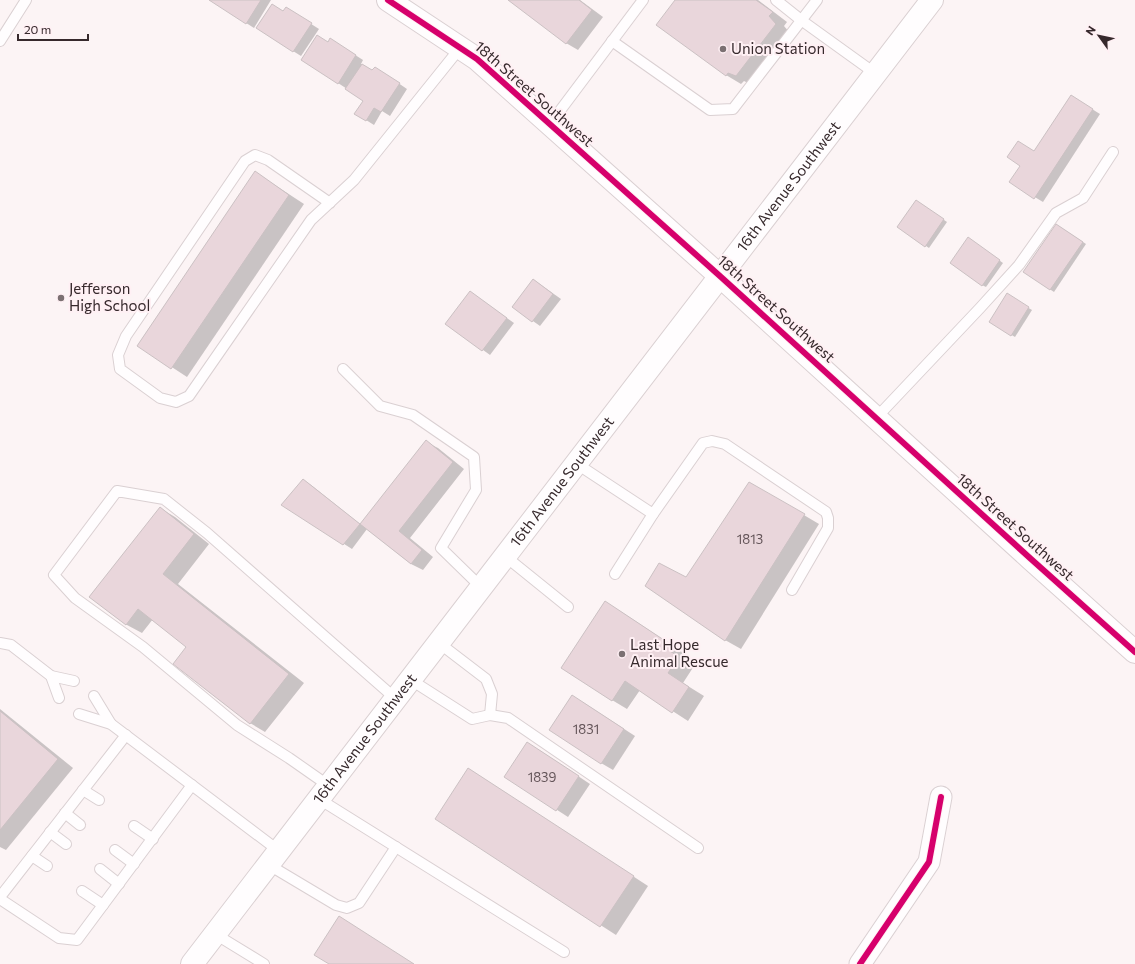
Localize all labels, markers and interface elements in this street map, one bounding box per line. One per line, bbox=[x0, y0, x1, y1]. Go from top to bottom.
scale bar bbox=[18, 16, 88, 42]
north arrow bbox=[1079, 16, 1119, 56]
text: 20 m bbox=[24, 22, 51, 36]
text: N bbox=[1082, 23, 1098, 37]
street label: 18th Street Southwest bbox=[471, 37, 598, 150]
place label: Union Station bbox=[731, 39, 825, 57]
marker: Union Station bbox=[718, 44, 728, 54]
street label: 16th Avenue Southwest bbox=[732, 117, 844, 255]
street label: 18th Street Southwest bbox=[714, 251, 839, 366]
place label: Jefferson High School bbox=[69, 279, 150, 314]
marker: Jefferson High School bbox=[56, 293, 66, 303]
street label: 16th Avenue Southwest bbox=[506, 412, 617, 550]
street label: 18th Street Southwest bbox=[953, 469, 1078, 584]
house number: 1813 bbox=[737, 531, 763, 547]
place label: Last Hope Animal Rescue bbox=[630, 635, 729, 670]
marker: Last Hope Animal Rescue bbox=[617, 649, 627, 659]
street label: 16th Avenue Southwest bbox=[308, 669, 420, 807]
house number: 1831 bbox=[573, 721, 599, 737]
house number: 1839 bbox=[528, 769, 556, 785]

